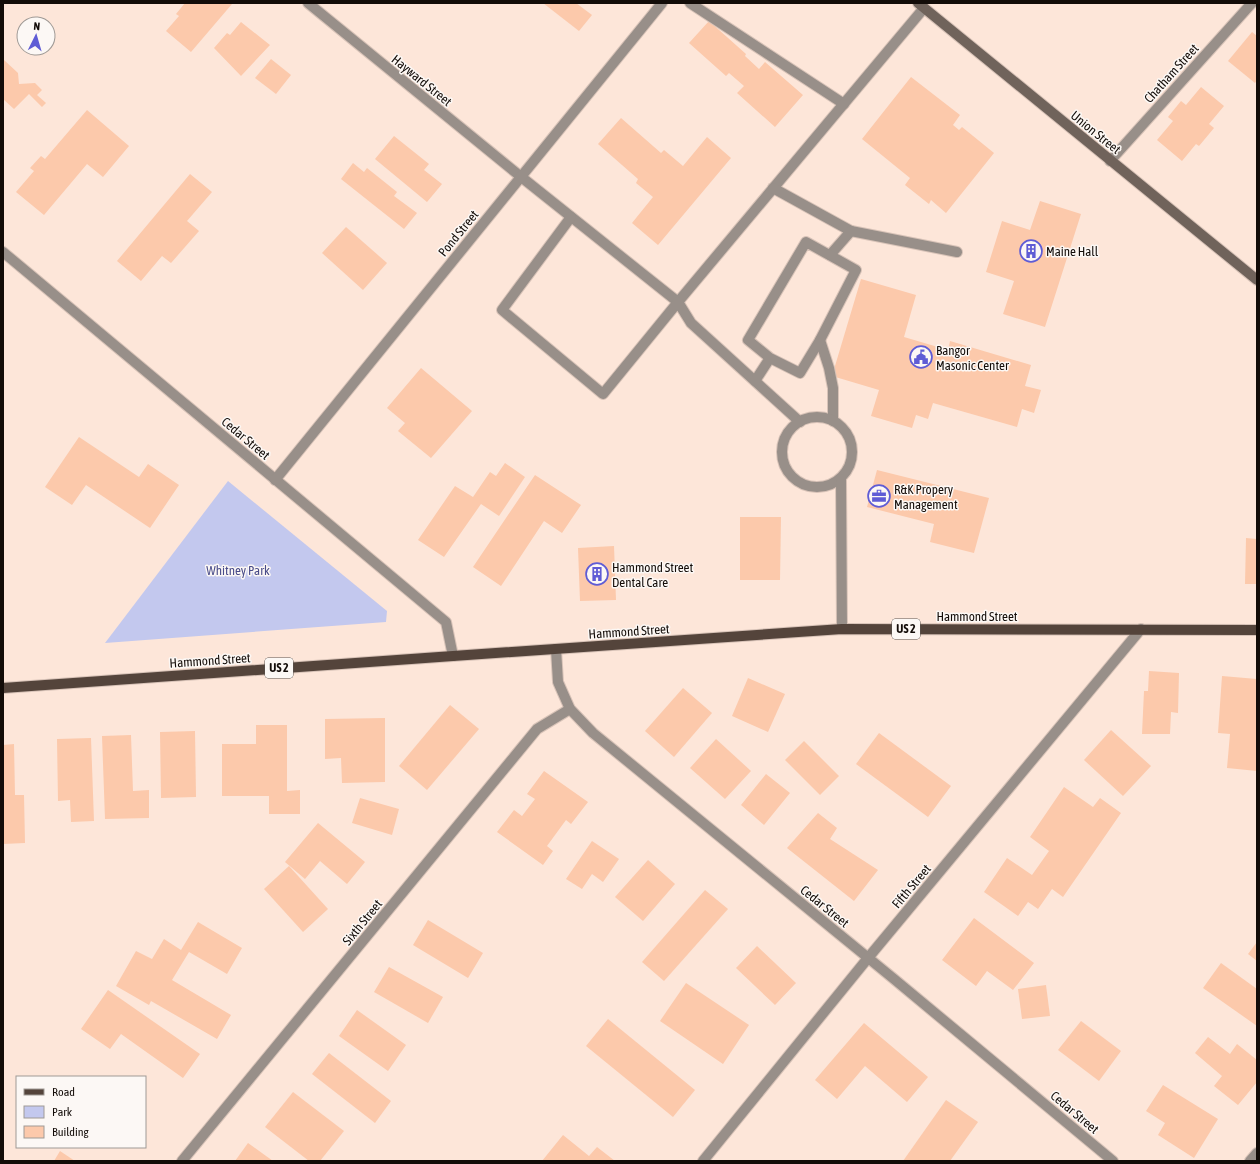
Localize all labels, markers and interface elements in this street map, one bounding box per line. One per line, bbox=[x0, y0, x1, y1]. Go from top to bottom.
north arrow bbox=[16, 16, 56, 56]
text: N bbox=[33, 20, 41, 32]
street label: Chatham Street bbox=[1141, 41, 1202, 106]
street label: Hayward Street bbox=[389, 52, 455, 109]
street label: Union Street bbox=[1068, 108, 1124, 157]
street label: Pond Street bbox=[435, 207, 482, 259]
building icon: Maine Hall bbox=[1018, 238, 1044, 264]
place label: Maine Hall bbox=[1046, 244, 1099, 259]
place label: Bangor Masonic Center bbox=[936, 343, 1009, 373]
public building icon: Bangor Masonic Center bbox=[908, 344, 934, 370]
street label: Cedar Street bbox=[219, 414, 273, 463]
place label: R&K Propery Management bbox=[894, 482, 958, 512]
office icon: R&K Propery Management bbox=[866, 483, 892, 509]
place label: Hammond Street Dental Care bbox=[612, 560, 693, 590]
building icon: Hammond Street Dental Care bbox=[584, 561, 610, 587]
park label: Whitney Park bbox=[206, 563, 270, 578]
street label: Hammond Street bbox=[936, 609, 1018, 624]
road number: US 2 bbox=[892, 619, 920, 639]
street label: Hammond Street bbox=[588, 621, 670, 642]
street label: Hammond Street bbox=[169, 650, 251, 671]
road number: US 2 bbox=[265, 658, 293, 678]
street label: Fifth Street bbox=[889, 861, 934, 911]
street label: Cedar Street bbox=[797, 882, 852, 931]
street label: Sixth Street bbox=[340, 896, 385, 948]
legend bbox=[16, 1076, 146, 1148]
text: Road bbox=[52, 1085, 75, 1099]
street label: Cedar Street bbox=[1048, 1088, 1102, 1137]
text: Park bbox=[52, 1105, 73, 1119]
text: Building bbox=[52, 1125, 90, 1139]

